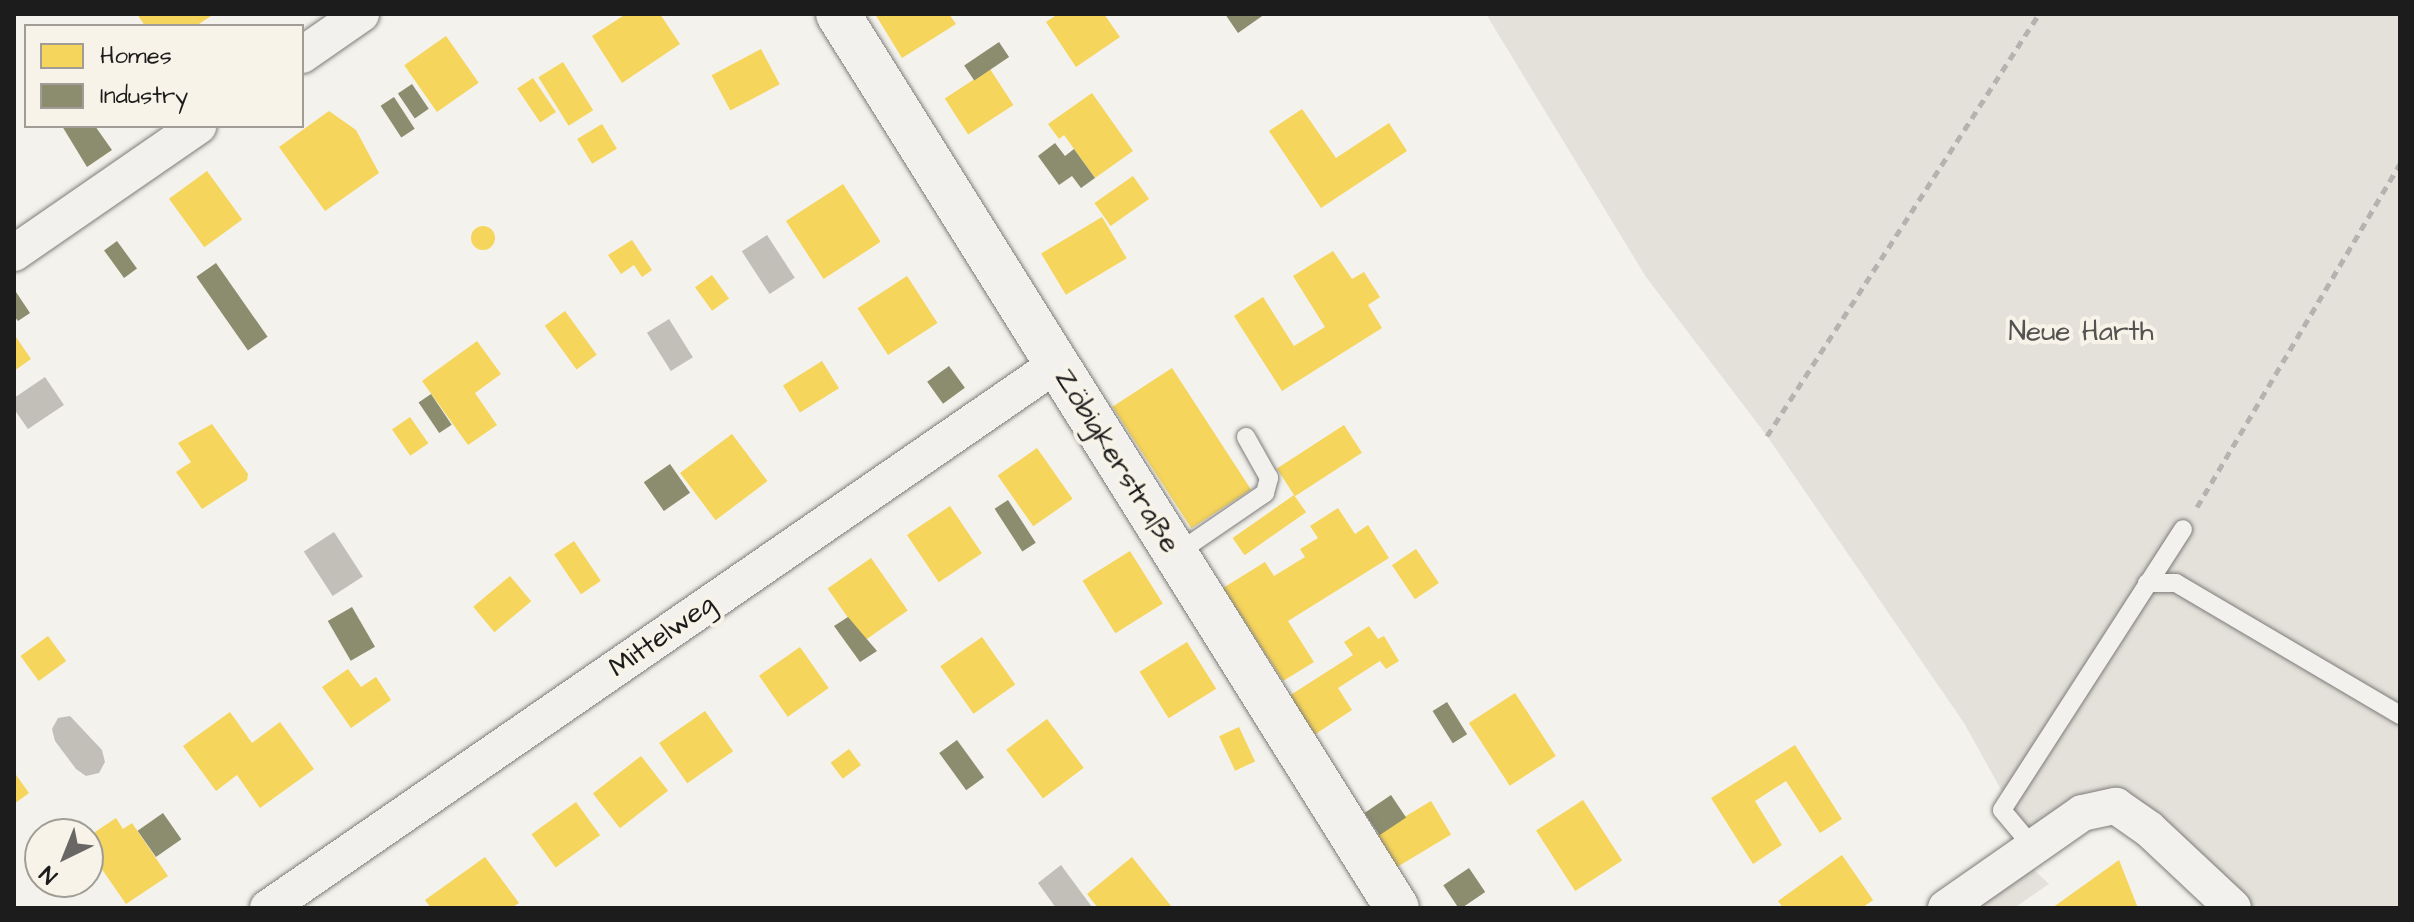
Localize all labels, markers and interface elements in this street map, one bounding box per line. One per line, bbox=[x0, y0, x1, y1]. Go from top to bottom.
legend bbox=[24, 24, 304, 128]
text: Homes bbox=[100, 39, 172, 73]
text: Industry bbox=[100, 79, 188, 113]
park label: Neue Harth bbox=[2008, 315, 2154, 349]
street label: Zöbigkerstraße bbox=[1047, 363, 1187, 559]
street label: Mittelweg bbox=[602, 587, 722, 685]
north arrow bbox=[24, 818, 104, 898]
text: N bbox=[33, 858, 64, 891]

